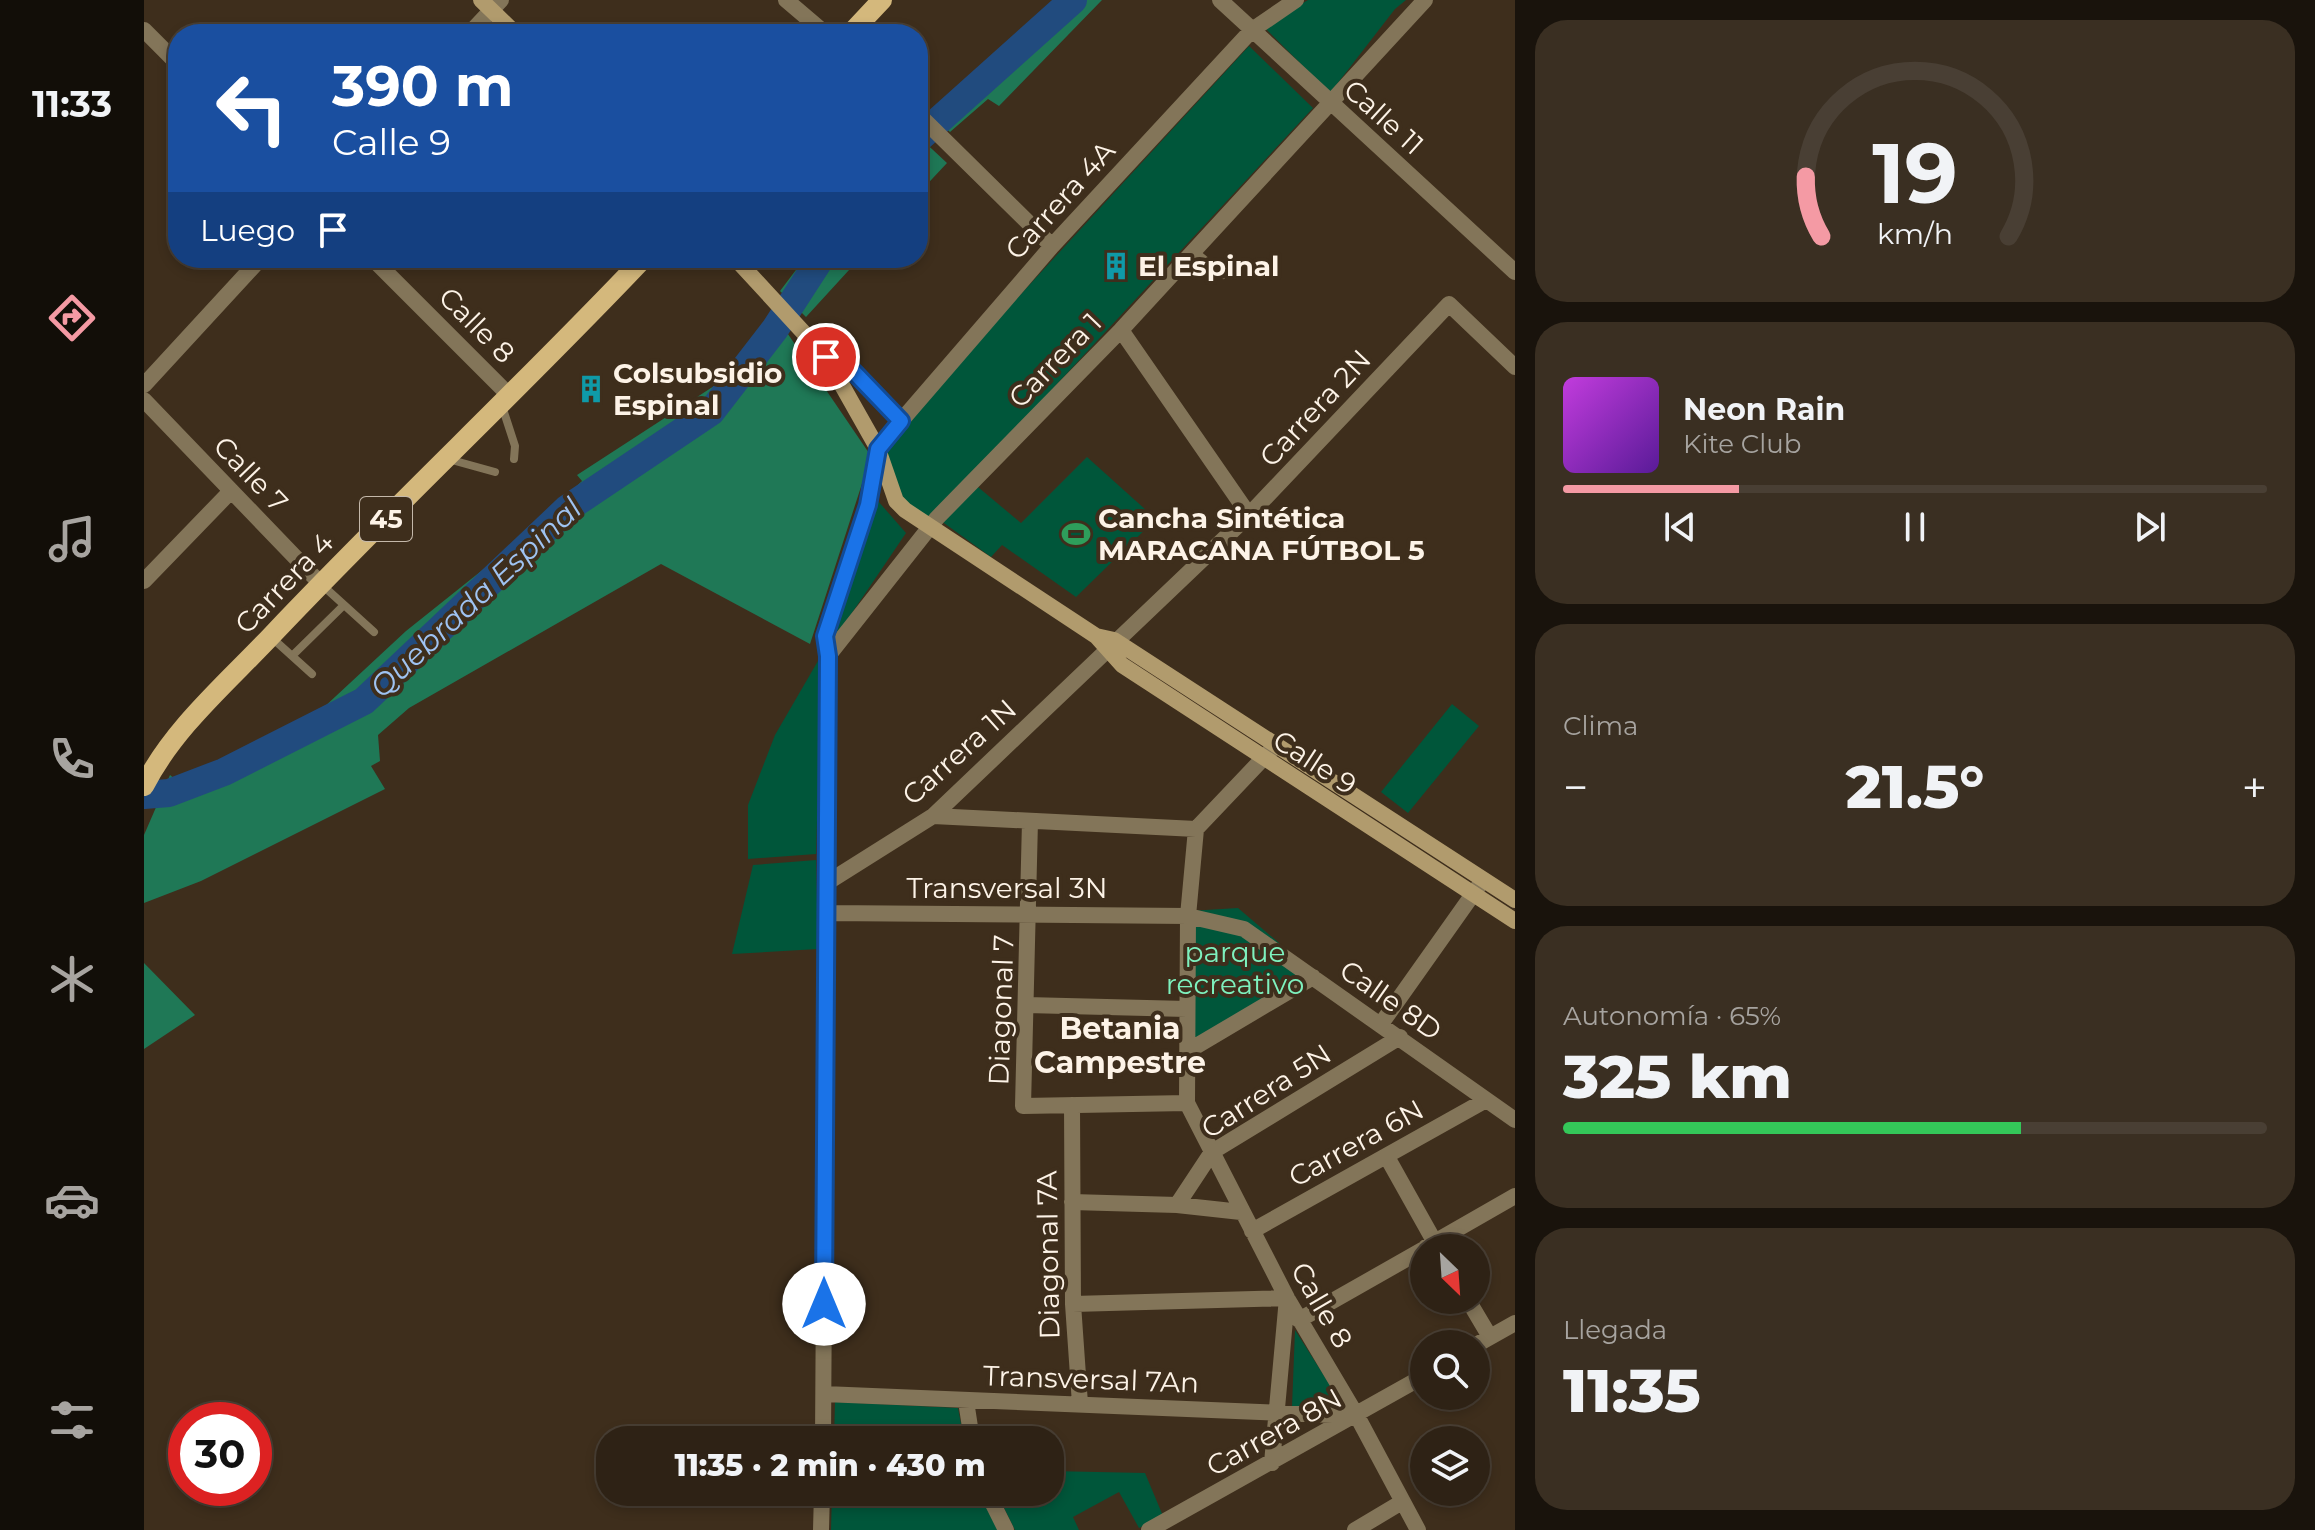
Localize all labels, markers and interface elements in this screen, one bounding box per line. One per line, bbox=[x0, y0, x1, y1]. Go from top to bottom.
text: 390 m bbox=[332, 52, 513, 120]
icon: left bbox=[200, 56, 304, 160]
street label: Calle 11 bbox=[1337, 72, 1431, 162]
text: 11:33 bbox=[32, 82, 112, 126]
text: Calle 9 bbox=[332, 120, 451, 164]
text: 19 bbox=[1872, 122, 1958, 224]
street label: Carrera 4A bbox=[998, 133, 1123, 266]
icon: arrive bbox=[311, 208, 355, 252]
text: Luego bbox=[200, 212, 295, 249]
text: km/h bbox=[1877, 216, 1953, 251]
place label: El Espinal bbox=[1138, 249, 1280, 283]
building icon: El Espinal bbox=[1101, 251, 1131, 281]
street label: Calle 8 bbox=[432, 280, 522, 370]
icon: directions bbox=[44, 290, 100, 346]
street label: Carrera 1 bbox=[1001, 305, 1109, 415]
pin bbox=[792, 323, 860, 391]
icon: arrive bbox=[804, 335, 848, 379]
street label: Carrera 2N bbox=[1252, 342, 1378, 474]
place label: Colsubsidio Espinal bbox=[613, 356, 782, 422]
building icon: Colsubsidio Espinal bbox=[576, 374, 606, 404]
text: Neon Rain bbox=[1683, 391, 1845, 428]
text: Kite Club bbox=[1683, 428, 1801, 460]
street label: Calle 7 bbox=[207, 429, 295, 519]
water label: Quebrada Espinal bbox=[362, 490, 589, 705]
road number: 45 bbox=[360, 497, 412, 541]
place label: Cancha Sintética MARACANA FÚTBOL 5 bbox=[1098, 501, 1425, 567]
icon: previous bbox=[1658, 505, 1702, 549]
icon: pause bbox=[1893, 505, 1937, 549]
icon: next bbox=[2128, 505, 2172, 549]
icon: music bbox=[44, 511, 100, 567]
sports icon: Cancha Sintética MARACANA FÚTBOL 5 bbox=[1061, 519, 1091, 549]
street label: Carrera 4 bbox=[228, 525, 341, 641]
street label: Carrera 1N bbox=[895, 692, 1023, 812]
text: Clima bbox=[1563, 710, 1638, 742]
street label: Calle 9 bbox=[1267, 723, 1363, 801]
icon: phone bbox=[44, 731, 100, 787]
text: 21.5° bbox=[1846, 750, 1984, 823]
text: − bbox=[1563, 760, 1588, 814]
text: + bbox=[2242, 760, 2267, 814]
street label: Transversal 3N bbox=[906, 871, 1108, 905]
street label: Diagonal 7 bbox=[981, 934, 1021, 1086]
park label: parque recreativo bbox=[1166, 935, 1304, 1001]
icon: climate bbox=[44, 951, 100, 1007]
street label: Calle 8D bbox=[1334, 953, 1448, 1047]
text: Autonomía · 65% bbox=[1563, 1000, 1781, 1032]
district label: Betania Campestre bbox=[1034, 1010, 1206, 1081]
street label: Carrera 5N bbox=[1195, 1037, 1337, 1145]
text: 325 km bbox=[1563, 1040, 1792, 1113]
street label: Carrera 6N bbox=[1283, 1092, 1429, 1194]
street label: Diagonal 7A bbox=[1030, 1169, 1066, 1340]
icon: car bbox=[44, 1172, 100, 1228]
north arrow bbox=[1410, 1234, 1490, 1314]
map controls bbox=[1410, 1234, 1490, 1506]
street label: Calle 8 bbox=[1284, 1256, 1360, 1354]
position arrow bbox=[782, 1262, 866, 1346]
text: Llegada bbox=[1563, 1314, 1667, 1346]
button: search bbox=[1410, 1330, 1490, 1410]
text: 11:35 bbox=[1563, 1354, 1701, 1427]
street label: Transversal 7An bbox=[982, 1358, 1200, 1400]
street label: Carrera 8N bbox=[1200, 1381, 1348, 1483]
icon: filters bbox=[44, 1392, 100, 1448]
speed limit sign: 30 bbox=[168, 1402, 272, 1506]
button: layers bbox=[1410, 1426, 1490, 1506]
text: 11:35 · 2 min · 430 m bbox=[674, 1447, 986, 1484]

